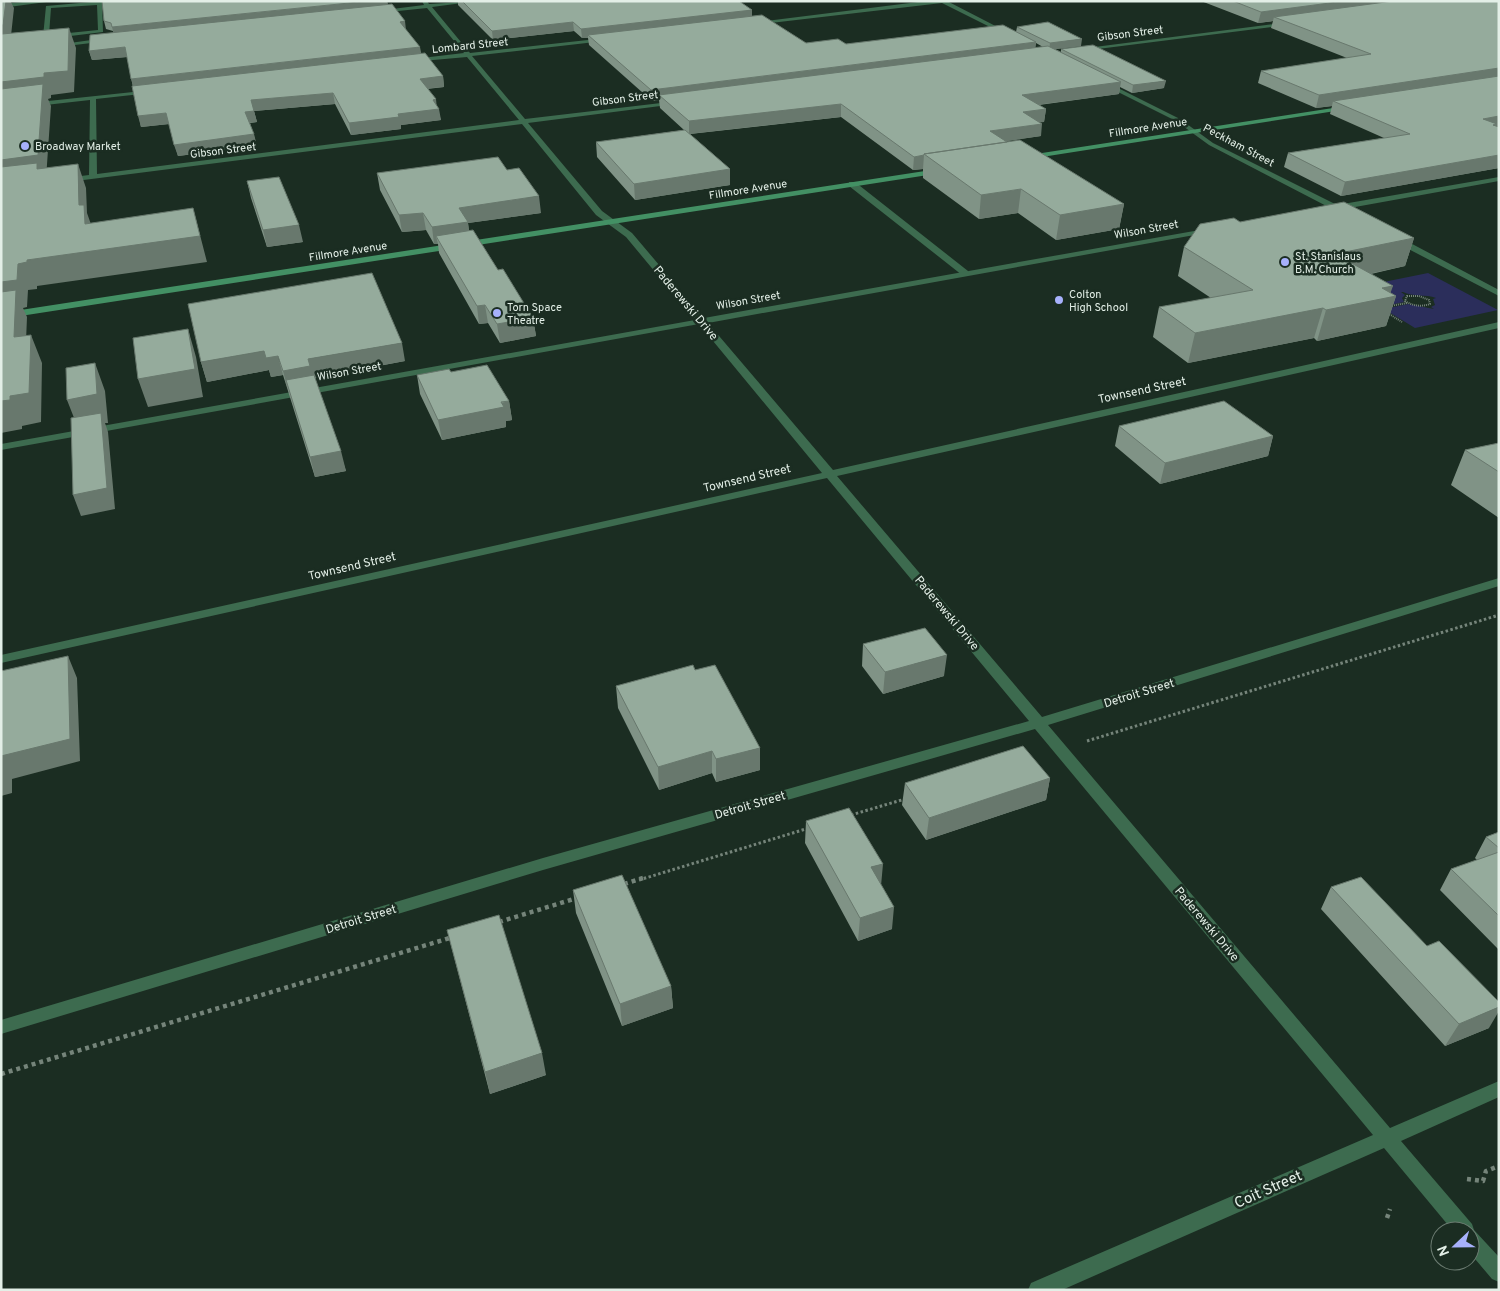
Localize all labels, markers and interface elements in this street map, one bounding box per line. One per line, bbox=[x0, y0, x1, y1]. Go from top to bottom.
street label: Gibson Street bbox=[1096, 23, 1164, 45]
street label: Lombard Street bbox=[431, 35, 509, 57]
street label: Gibson Street bbox=[591, 88, 659, 110]
street label: Fillmore Avenue bbox=[1108, 115, 1188, 141]
street label: Peckham Street bbox=[1200, 121, 1277, 171]
marker: Broadway Market bbox=[19, 140, 31, 152]
place label: Broadway Market bbox=[35, 140, 121, 154]
street label: Gibson Street bbox=[189, 140, 257, 162]
street label: Fillmore Avenue bbox=[708, 177, 788, 203]
street label: Wilson Street bbox=[1113, 217, 1179, 243]
street label: Fillmore Avenue bbox=[308, 239, 388, 265]
place label: St. Stanislaus B.M. Church bbox=[1295, 250, 1361, 277]
marker: St. Stanislaus B.M. Church bbox=[1279, 256, 1291, 268]
street label: Paderewski Drive bbox=[649, 263, 721, 344]
street label: Wilson Street bbox=[715, 288, 781, 314]
place label: Colton High School bbox=[1069, 288, 1128, 315]
marker: Colton High School bbox=[1053, 294, 1065, 306]
place label: Torn Space Theatre bbox=[507, 301, 562, 328]
marker: Torn Space Theatre bbox=[491, 307, 503, 319]
street label: Wilson Street bbox=[316, 359, 382, 385]
street label: Townsend Street bbox=[1097, 374, 1188, 408]
street label: Townsend Street bbox=[702, 461, 793, 497]
street label: Townsend Street bbox=[307, 549, 398, 585]
street label: Paderewski Drive bbox=[910, 573, 982, 654]
street label: Detroit Street bbox=[1102, 676, 1177, 712]
street label: Detroit Street bbox=[713, 788, 788, 824]
street label: Paderewski Drive bbox=[1170, 884, 1242, 965]
street label: Detroit Street bbox=[324, 902, 399, 938]
street label: Coit Street bbox=[1232, 1167, 1306, 1214]
north arrow bbox=[1430, 1221, 1480, 1271]
text: N bbox=[1435, 1242, 1454, 1258]

